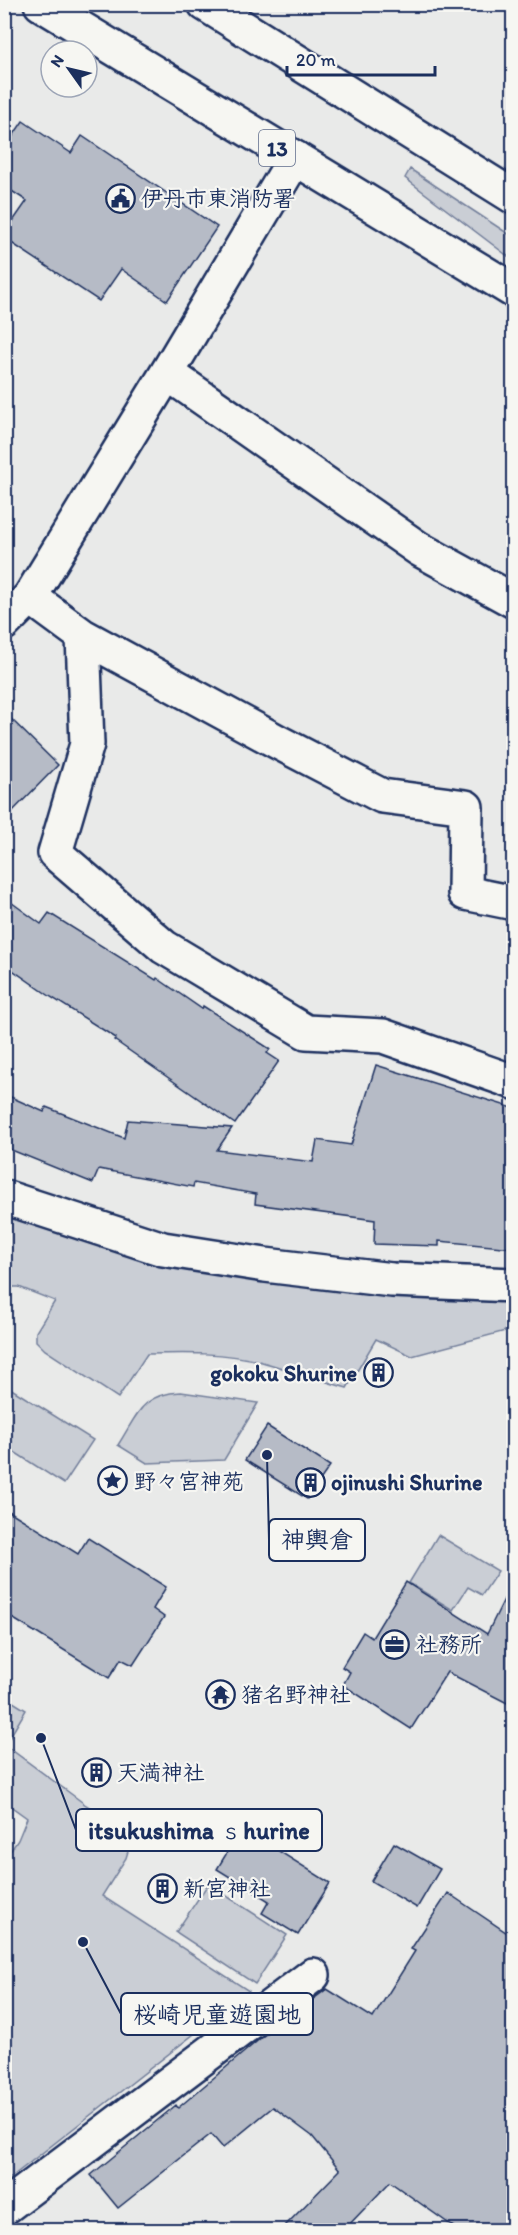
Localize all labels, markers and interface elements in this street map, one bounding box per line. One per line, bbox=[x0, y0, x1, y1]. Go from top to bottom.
north arrow bbox=[39, 39, 99, 99]
scale bar bbox=[287, 39, 436, 77]
text: 20 m bbox=[296, 49, 336, 71]
text: N bbox=[46, 51, 68, 71]
road number: 13 bbox=[259, 130, 295, 166]
public building icon: 伊丹市東消防署 bbox=[104, 182, 136, 214]
place label: 伊丹市東消防署 bbox=[141, 185, 295, 212]
building icon: gokoku Shurine bbox=[362, 1357, 394, 1389]
place label: gokoku Shurine bbox=[210, 1360, 357, 1387]
place icon: 野々宮神苑 bbox=[97, 1465, 129, 1497]
building icon: ojinushi Shurine bbox=[294, 1466, 326, 1498]
place label: 野々宮神苑 bbox=[134, 1468, 244, 1495]
place label: ojinushi Shurine bbox=[331, 1469, 482, 1496]
callout: 神輿倉 bbox=[269, 1519, 365, 1561]
text: 神輿倉 bbox=[281, 1525, 353, 1554]
office icon: 社務所 bbox=[379, 1628, 411, 1660]
place label: 社務所 bbox=[416, 1631, 482, 1658]
temple icon: 猪名野神社 bbox=[204, 1678, 236, 1710]
place label: 猪名野神社 bbox=[241, 1681, 351, 1708]
building icon: 天満神社 bbox=[80, 1756, 112, 1788]
place label: 天満神社 bbox=[117, 1759, 205, 1786]
callout: itsukushima ｓhurine bbox=[76, 1809, 322, 1851]
text: itsukushima ｓhurine bbox=[88, 1816, 310, 1845]
building icon: 新宮神社 bbox=[146, 1872, 178, 1904]
place label: 新宮神社 bbox=[183, 1875, 271, 1902]
callout: 桜崎児童遊園地 bbox=[121, 1993, 313, 2035]
text: 桜崎児童遊園地 bbox=[133, 2000, 301, 2029]

